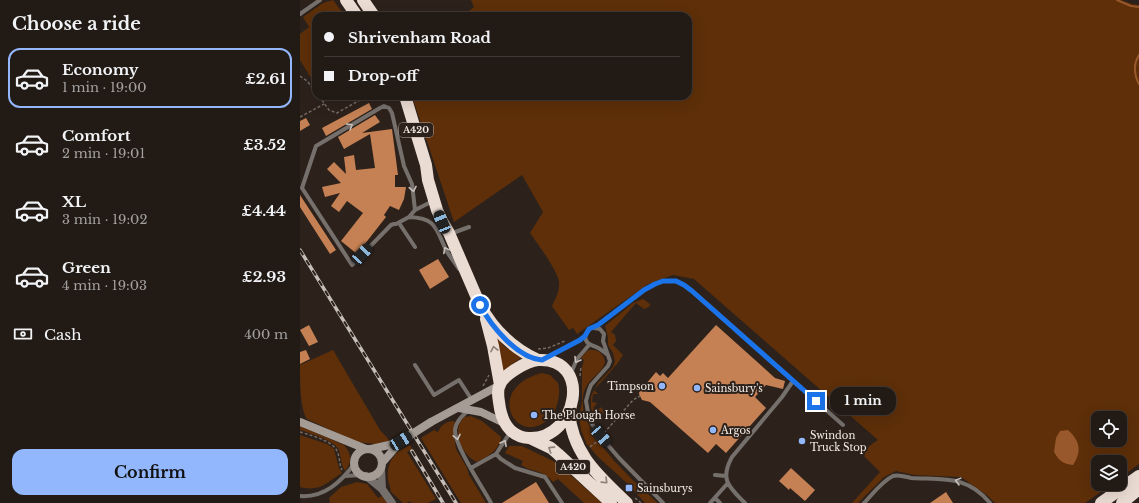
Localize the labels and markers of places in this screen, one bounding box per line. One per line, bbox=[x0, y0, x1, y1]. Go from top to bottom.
place label: Timpson bbox=[607, 380, 654, 393]
marker: Timpson bbox=[657, 381, 667, 391]
place label: Sainsbury's bbox=[705, 382, 763, 395]
marker: Sainsbury's bbox=[692, 383, 702, 393]
place label: The Plough Horse bbox=[542, 409, 635, 422]
marker: The Plough Horse bbox=[529, 410, 539, 420]
place label: Argos bbox=[720, 424, 751, 437]
marker: Argos bbox=[708, 425, 718, 435]
place label: Swindon Truck Stop bbox=[810, 429, 867, 454]
marker: Swindon Truck Stop bbox=[797, 436, 807, 446]
place label: Sainsburys bbox=[637, 482, 693, 495]
marker: Sainsburys bbox=[624, 483, 634, 493]

